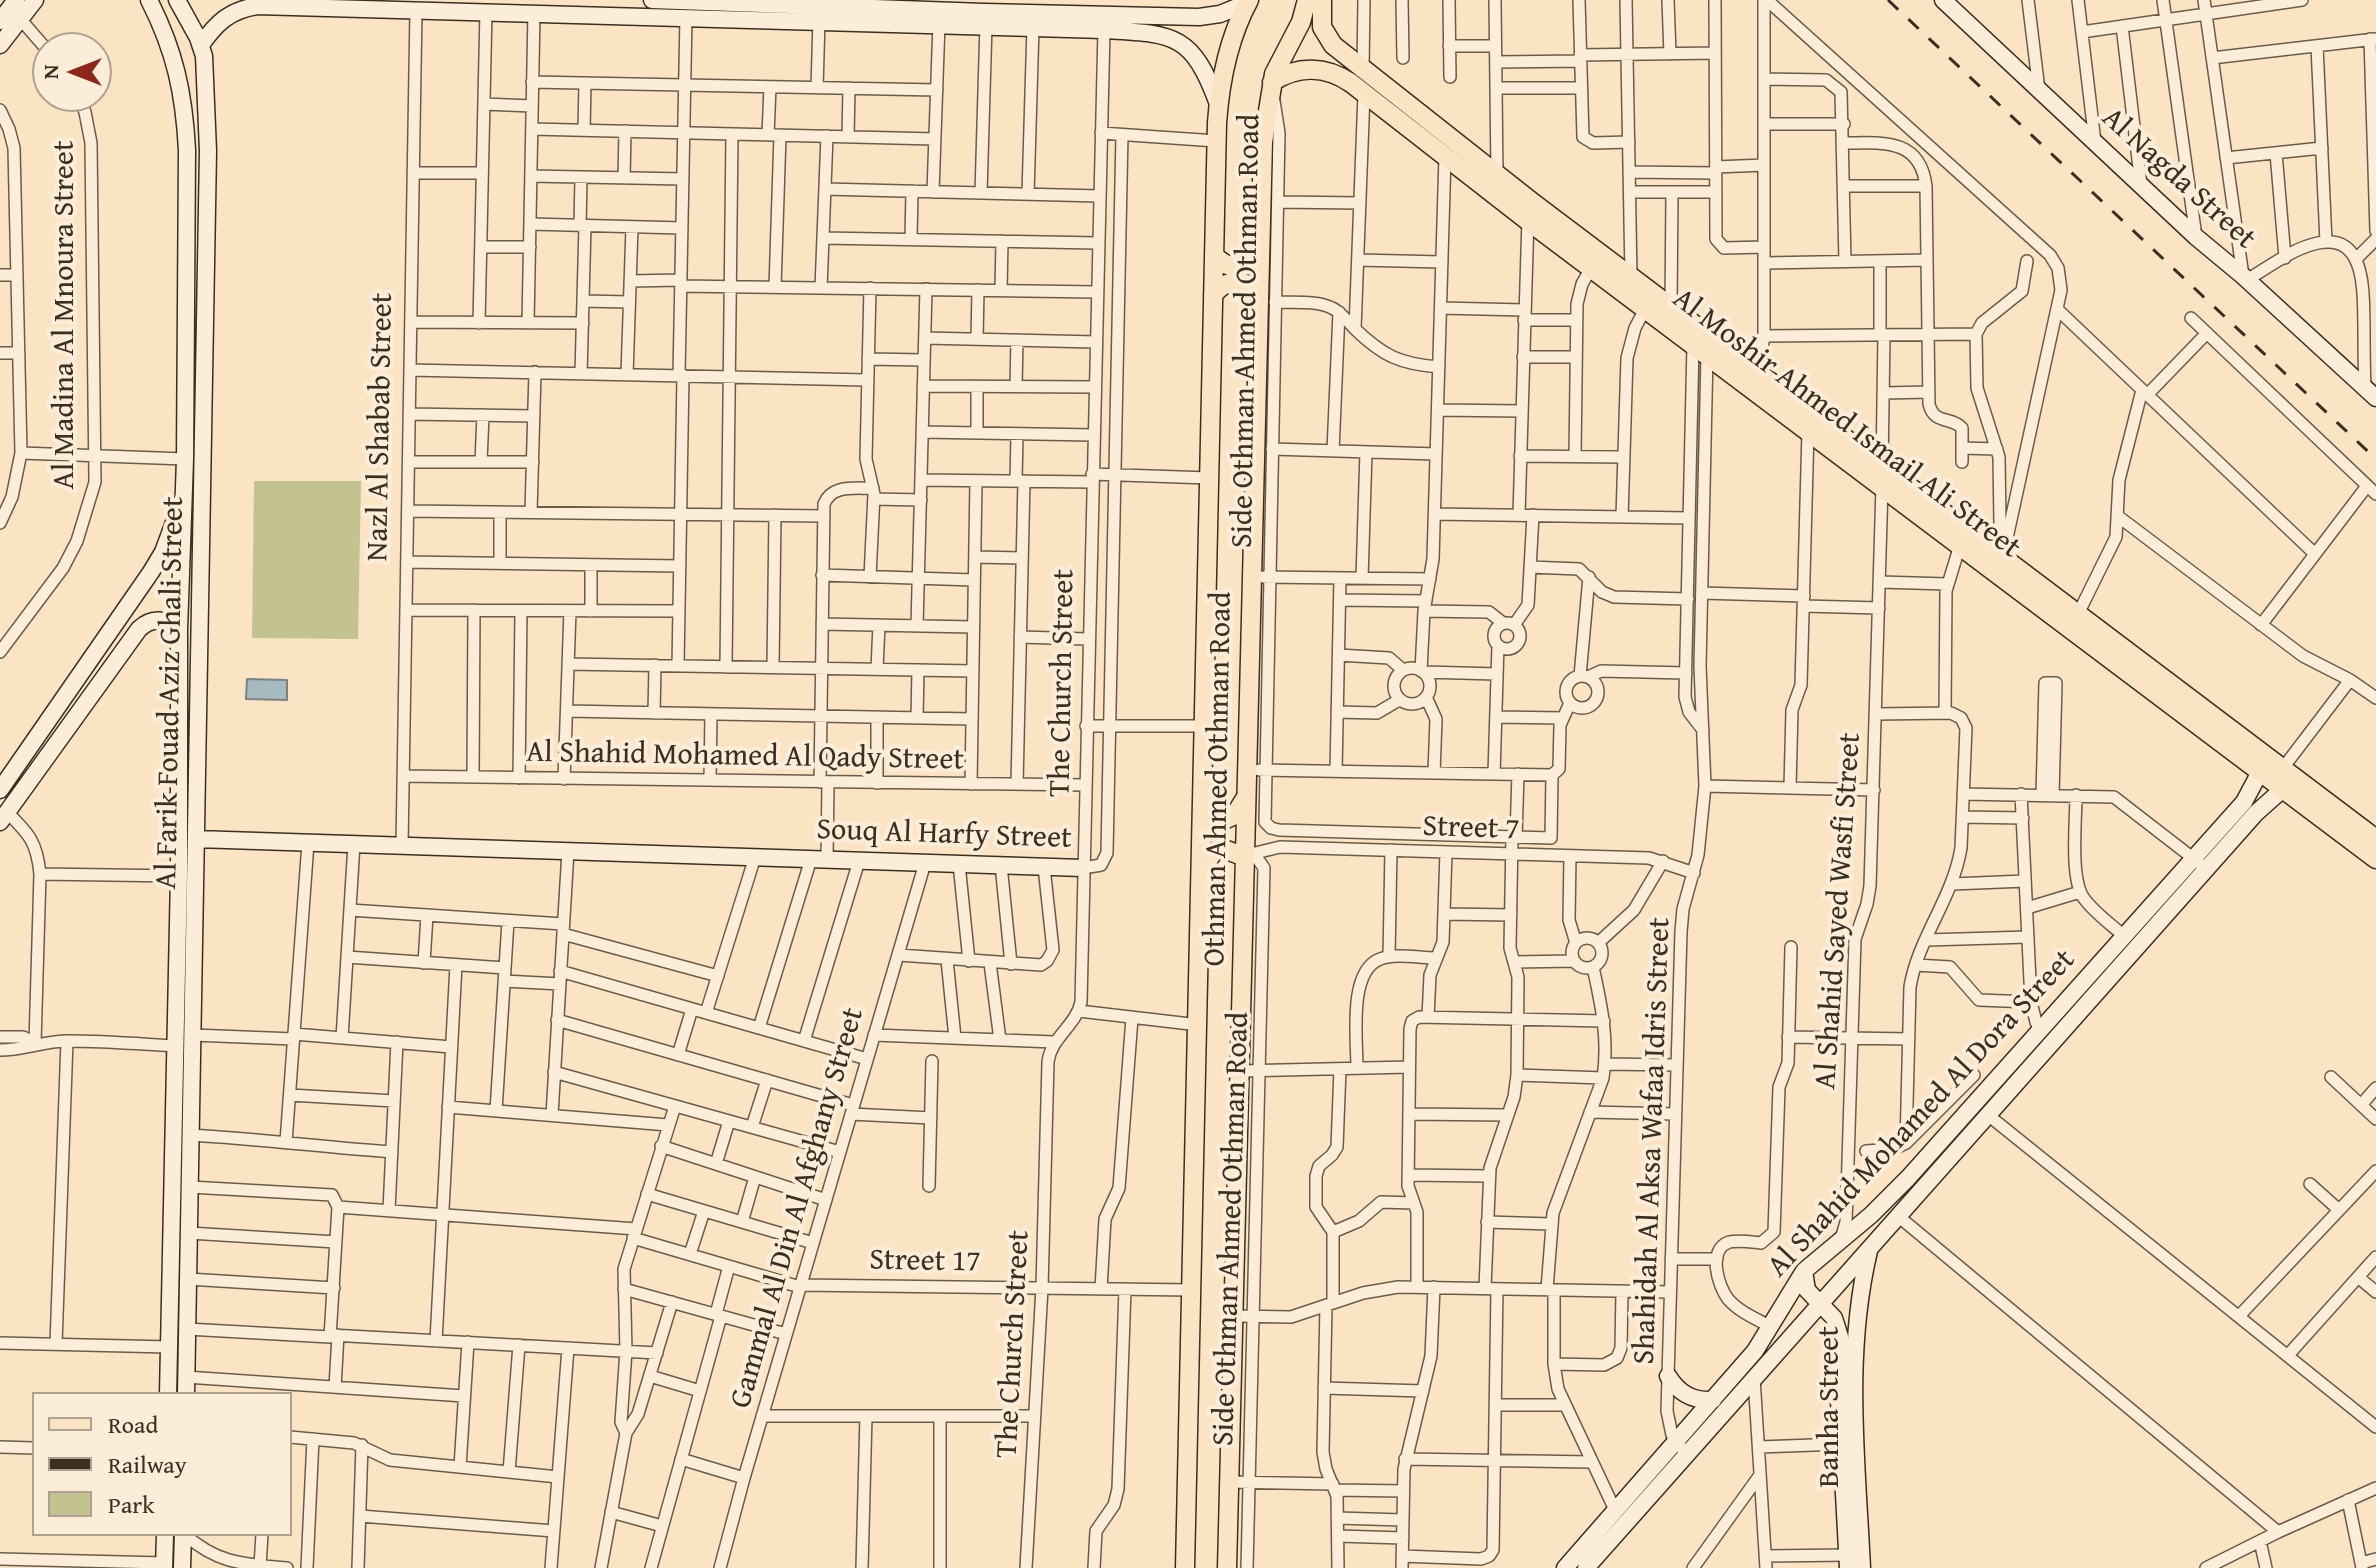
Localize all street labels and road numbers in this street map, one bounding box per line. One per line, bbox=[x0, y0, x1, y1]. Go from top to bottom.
street label: Al Nagda Street bbox=[2094, 101, 2262, 257]
street label: Side Othman Ahmed Othman Road bbox=[1225, 114, 1269, 548]
street label: Al Madina Al Mnoura Street bbox=[47, 140, 83, 490]
street label: Al Moshir Ahmed Ismail Ali Street bbox=[1665, 281, 2027, 567]
street label: Nazl Al Shabab Street bbox=[361, 292, 401, 562]
street label: Al Farik Fouad Aziz Ghali Street bbox=[150, 496, 192, 890]
street label: The Church Street bbox=[1043, 569, 1083, 797]
street label: Othman Ahmed Othman Road bbox=[1198, 591, 1240, 967]
street label: Al Shahid Sayed Wasfi Street bbox=[1809, 731, 1869, 1091]
street label: Al Shahid Mohamed Al Qady Street bbox=[526, 735, 964, 779]
street label: Street 7 bbox=[1422, 809, 1520, 849]
street label: Souq Al Harfy Street bbox=[816, 813, 1072, 857]
street label: Shahidah Al Aksa Wafaa Idris Street bbox=[1627, 917, 1679, 1365]
street label: Al Shahid Mohamed Al Dora Street bbox=[1761, 943, 2083, 1285]
street label: Gammal Al Din Al Afghany Street bbox=[724, 1004, 872, 1412]
street label: Side Othman Ahmed Othman Road bbox=[1206, 1011, 1258, 1447]
street label: The Church Street bbox=[990, 1229, 1038, 1459]
street label: Street 17 bbox=[869, 1243, 981, 1281]
street label: Banha Street bbox=[1812, 1326, 1848, 1488]

